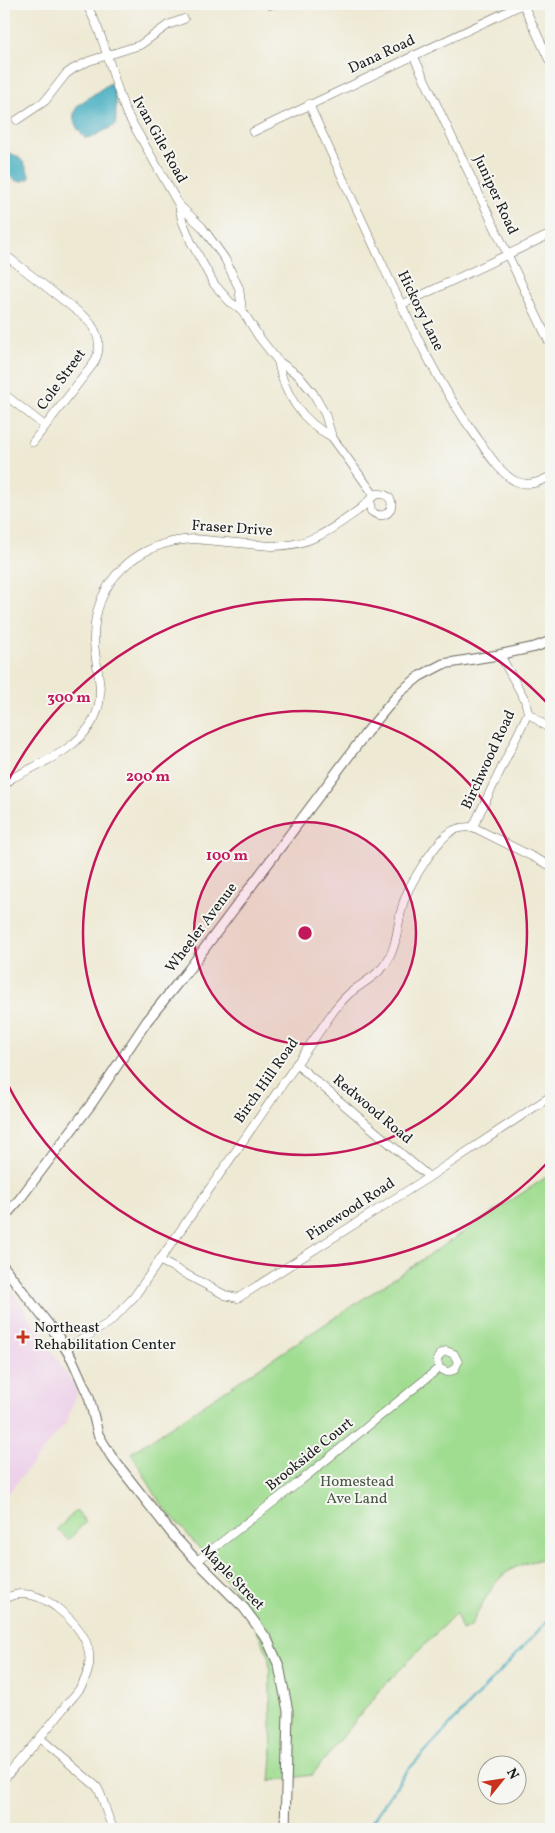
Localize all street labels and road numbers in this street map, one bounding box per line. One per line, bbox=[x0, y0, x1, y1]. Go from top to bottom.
street label: Dana Road bbox=[345, 30, 419, 80]
street label: Ivan Gile Road bbox=[126, 93, 192, 187]
street label: Juniper Road bbox=[467, 152, 523, 238]
street label: Hickory Lane bbox=[392, 267, 448, 355]
street label: Cole Street bbox=[32, 345, 92, 415]
street label: Fraser Drive bbox=[191, 516, 273, 542]
street label: Birchwood Road bbox=[457, 707, 521, 813]
street label: Wheeler Avenue bbox=[161, 879, 243, 977]
street label: Birch Hill Road bbox=[230, 1034, 304, 1128]
street label: Redwood Road bbox=[328, 1070, 416, 1150]
street label: Pinewood Road bbox=[303, 1173, 399, 1247]
street label: Brookside Court bbox=[262, 1413, 358, 1497]
street label: Maple Street bbox=[195, 1541, 269, 1615]

